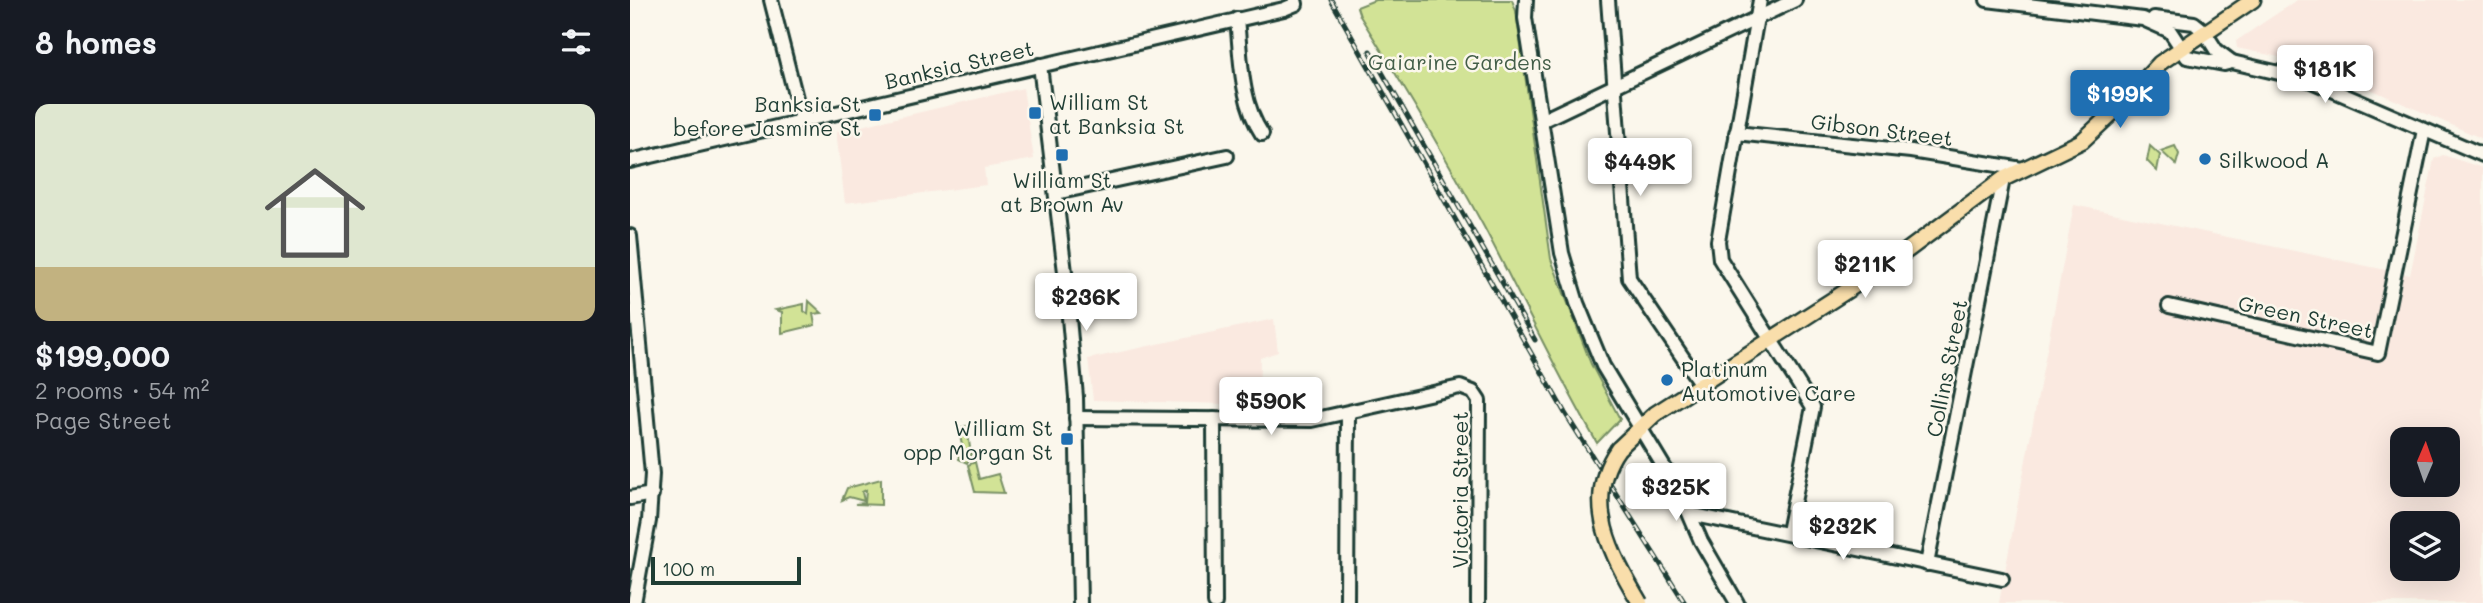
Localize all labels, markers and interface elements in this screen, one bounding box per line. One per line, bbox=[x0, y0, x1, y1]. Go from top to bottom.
text: 8 homes bbox=[35, 22, 157, 62]
icon: filters bbox=[557, 23, 595, 61]
street label: Banksia Street bbox=[882, 34, 1036, 94]
pin: $181K bbox=[2276, 46, 2374, 105]
park label: Gaiarine Gardens bbox=[1368, 48, 1552, 75]
text: $181K bbox=[2293, 53, 2357, 83]
pin: $199K bbox=[2071, 71, 2169, 130]
text: $199K bbox=[2086, 78, 2154, 108]
place label: William St at Banksia St bbox=[1049, 88, 1184, 139]
place label: Banksia St before Jasmine St bbox=[673, 90, 861, 141]
marker: William St at Banksia St bbox=[1027, 105, 1043, 121]
marker: Banksia St before Jasmine St bbox=[867, 107, 883, 123]
street label: Gibson Street bbox=[1809, 107, 1955, 151]
pin: $449K bbox=[1591, 138, 1689, 198]
text: $449K bbox=[1604, 146, 1676, 176]
place label: Silkwood A bbox=[2219, 146, 2329, 173]
marker: William St at Brown Av bbox=[1054, 147, 1070, 163]
icon: home bbox=[252, 150, 378, 276]
marker: Silkwood A bbox=[2197, 151, 2213, 167]
place label: William St at Brown Av bbox=[1000, 166, 1124, 217]
pin: $211K bbox=[1816, 240, 1914, 300]
text: $211K bbox=[1834, 248, 1896, 278]
pin: $236K bbox=[1037, 274, 1135, 333]
text: $236K bbox=[1051, 281, 1121, 311]
street label: Green Street bbox=[2236, 289, 2376, 343]
street label: Collins Street bbox=[1919, 297, 1973, 439]
text: $199,000 bbox=[35, 335, 170, 375]
place label: Platinum Automotive Care bbox=[1681, 355, 1856, 406]
marker: Platinum Automotive Care bbox=[1659, 372, 1675, 388]
text: 2 rooms · 54 m² bbox=[35, 375, 210, 405]
pin: $590K bbox=[1222, 378, 1320, 437]
text: $590K bbox=[1235, 385, 1307, 415]
text: Page Street bbox=[35, 405, 172, 435]
street label: Victoria Street bbox=[1446, 411, 1473, 569]
place label: William St opp Morgan St bbox=[904, 414, 1053, 465]
north arrow bbox=[2390, 427, 2460, 497]
map controls bbox=[2390, 427, 2460, 581]
marker: William St opp Morgan St bbox=[1059, 431, 1075, 447]
pin: $325K bbox=[1627, 463, 1725, 523]
text: $325K bbox=[1641, 471, 1711, 501]
pin: $232K bbox=[1794, 503, 1892, 562]
text: $232K bbox=[1809, 510, 1877, 540]
button: layers bbox=[2390, 511, 2460, 581]
scale bar bbox=[651, 554, 802, 586]
text: 100 m bbox=[662, 556, 715, 581]

